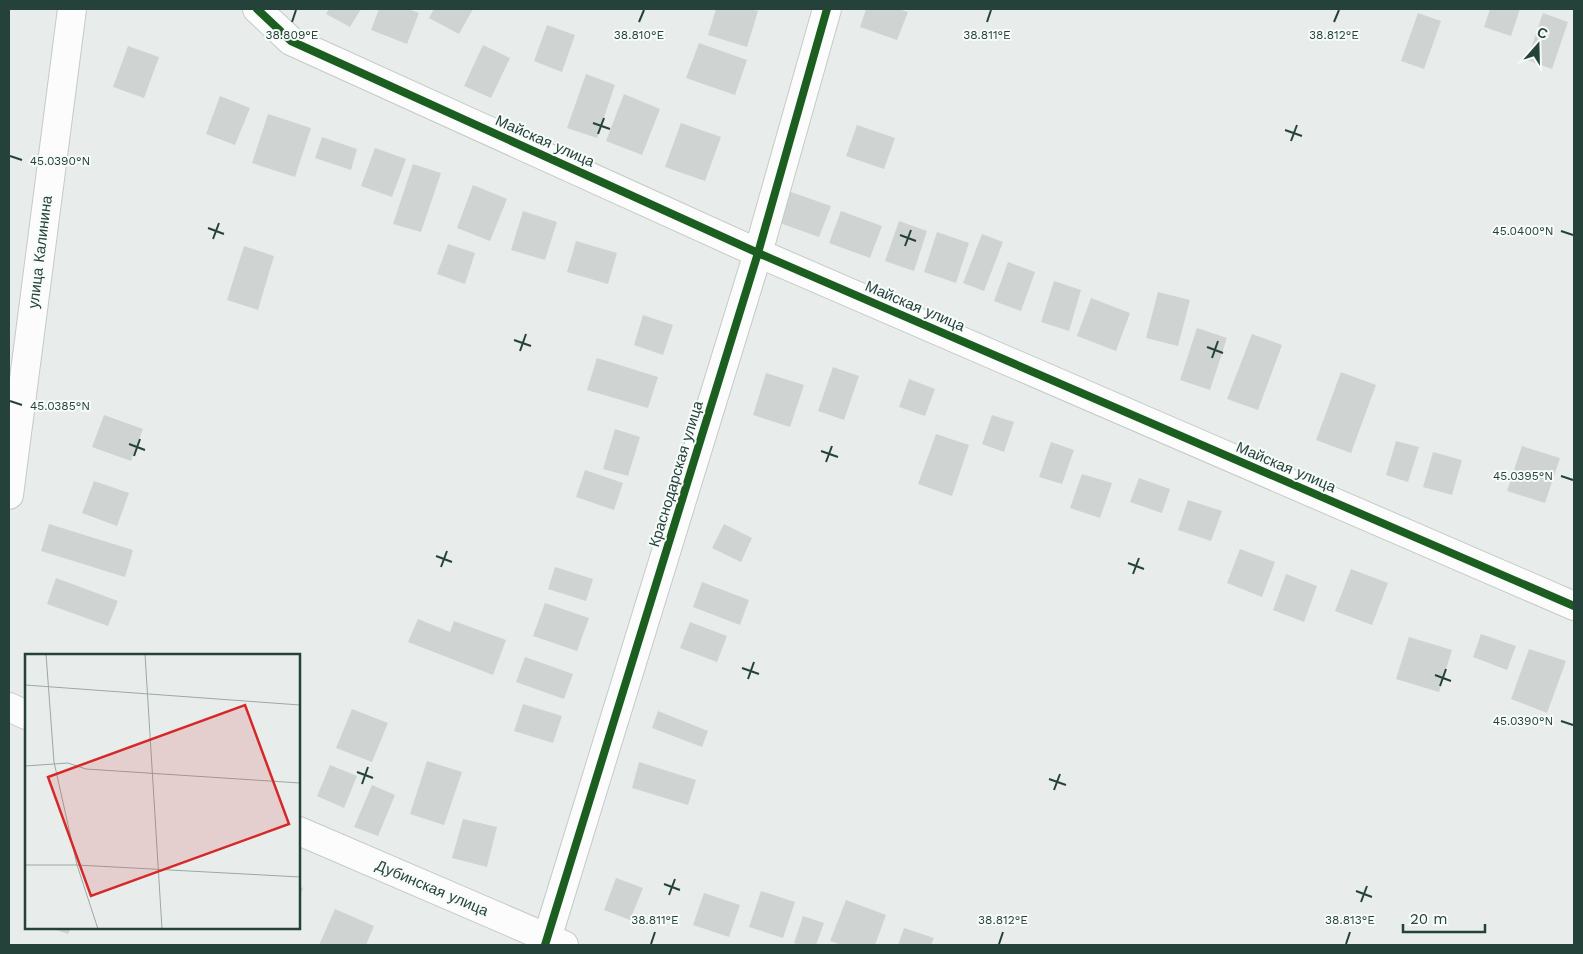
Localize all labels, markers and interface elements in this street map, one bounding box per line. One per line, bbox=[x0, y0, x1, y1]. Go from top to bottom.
north arrow bbox=[1513, 20, 1563, 70]
text: С bbox=[1535, 24, 1550, 42]
text: 38.809°E bbox=[265, 28, 319, 42]
text: 38.810°E bbox=[614, 28, 664, 42]
text: 38.811°E bbox=[963, 28, 1011, 42]
text: 38.812°E bbox=[1309, 28, 1359, 42]
street label: Майская улица bbox=[493, 111, 598, 171]
text: 45.0390°N bbox=[30, 154, 90, 168]
street label: улица Калинина bbox=[24, 194, 56, 310]
text: 45.0400°N bbox=[1492, 224, 1554, 238]
street label: Майская улица bbox=[862, 277, 968, 335]
street label: Краснодарская улица bbox=[645, 398, 707, 549]
text: 45.0385°N bbox=[30, 399, 90, 413]
street label: Майская улица bbox=[1233, 438, 1339, 496]
text: 45.0395°N bbox=[1493, 469, 1553, 483]
inset map bbox=[25, 654, 300, 929]
text: 45.0390°N bbox=[1493, 714, 1553, 728]
street label: Дубинская улица bbox=[373, 856, 492, 920]
scale bar bbox=[1403, 902, 1486, 934]
text: 20 m bbox=[1410, 910, 1448, 928]
text: 38.811°E bbox=[631, 913, 679, 927]
text: 38.812°E bbox=[978, 913, 1028, 927]
text: 38.813°E bbox=[1325, 913, 1375, 927]

